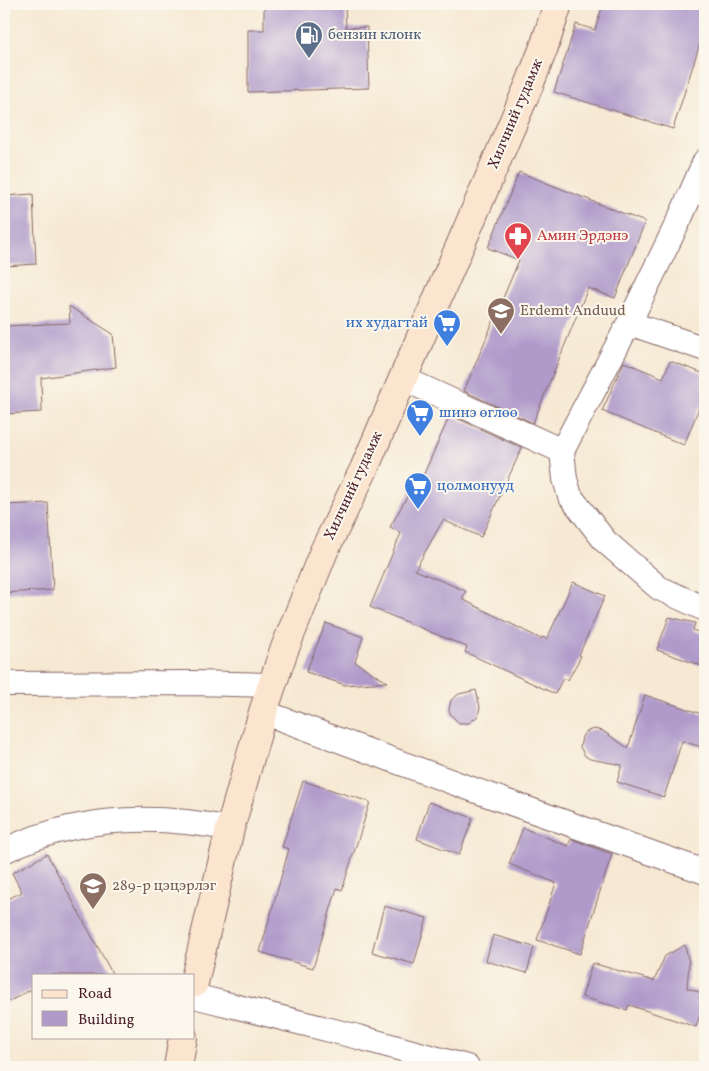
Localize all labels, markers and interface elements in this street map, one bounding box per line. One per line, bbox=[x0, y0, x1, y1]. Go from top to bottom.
fuel station icon: бензин клонк bbox=[294, 20, 324, 59]
place label: бензин клонк bbox=[328, 25, 421, 46]
street label: Хилчний гудамж bbox=[483, 55, 549, 172]
pharmacy icon: Амин Эрдэнэ bbox=[503, 221, 533, 260]
place label: Амин Эрдэнэ bbox=[537, 226, 628, 247]
school or university icon: Erdemt Anduud bbox=[486, 296, 516, 335]
place label: Erdemt Anduud bbox=[520, 301, 626, 322]
supermarket icon: их худагтай bbox=[432, 308, 462, 347]
place label: их худагтай bbox=[346, 313, 428, 334]
supermarket icon: шинэ өглөө bbox=[405, 398, 435, 437]
place label: шинэ өглөө bbox=[439, 403, 518, 424]
street label: Хилчний гудамж bbox=[320, 428, 389, 544]
supermarket icon: цолмонууд bbox=[403, 471, 433, 510]
place label: цолмонууд bbox=[437, 476, 514, 497]
school or university icon: 289-р цэцэрлэг bbox=[78, 871, 108, 910]
place label: 289-р цэцэрлэг bbox=[112, 876, 217, 897]
legend bbox=[32, 974, 195, 1038]
text: Road bbox=[78, 984, 112, 1005]
text: Building bbox=[78, 1010, 135, 1031]

